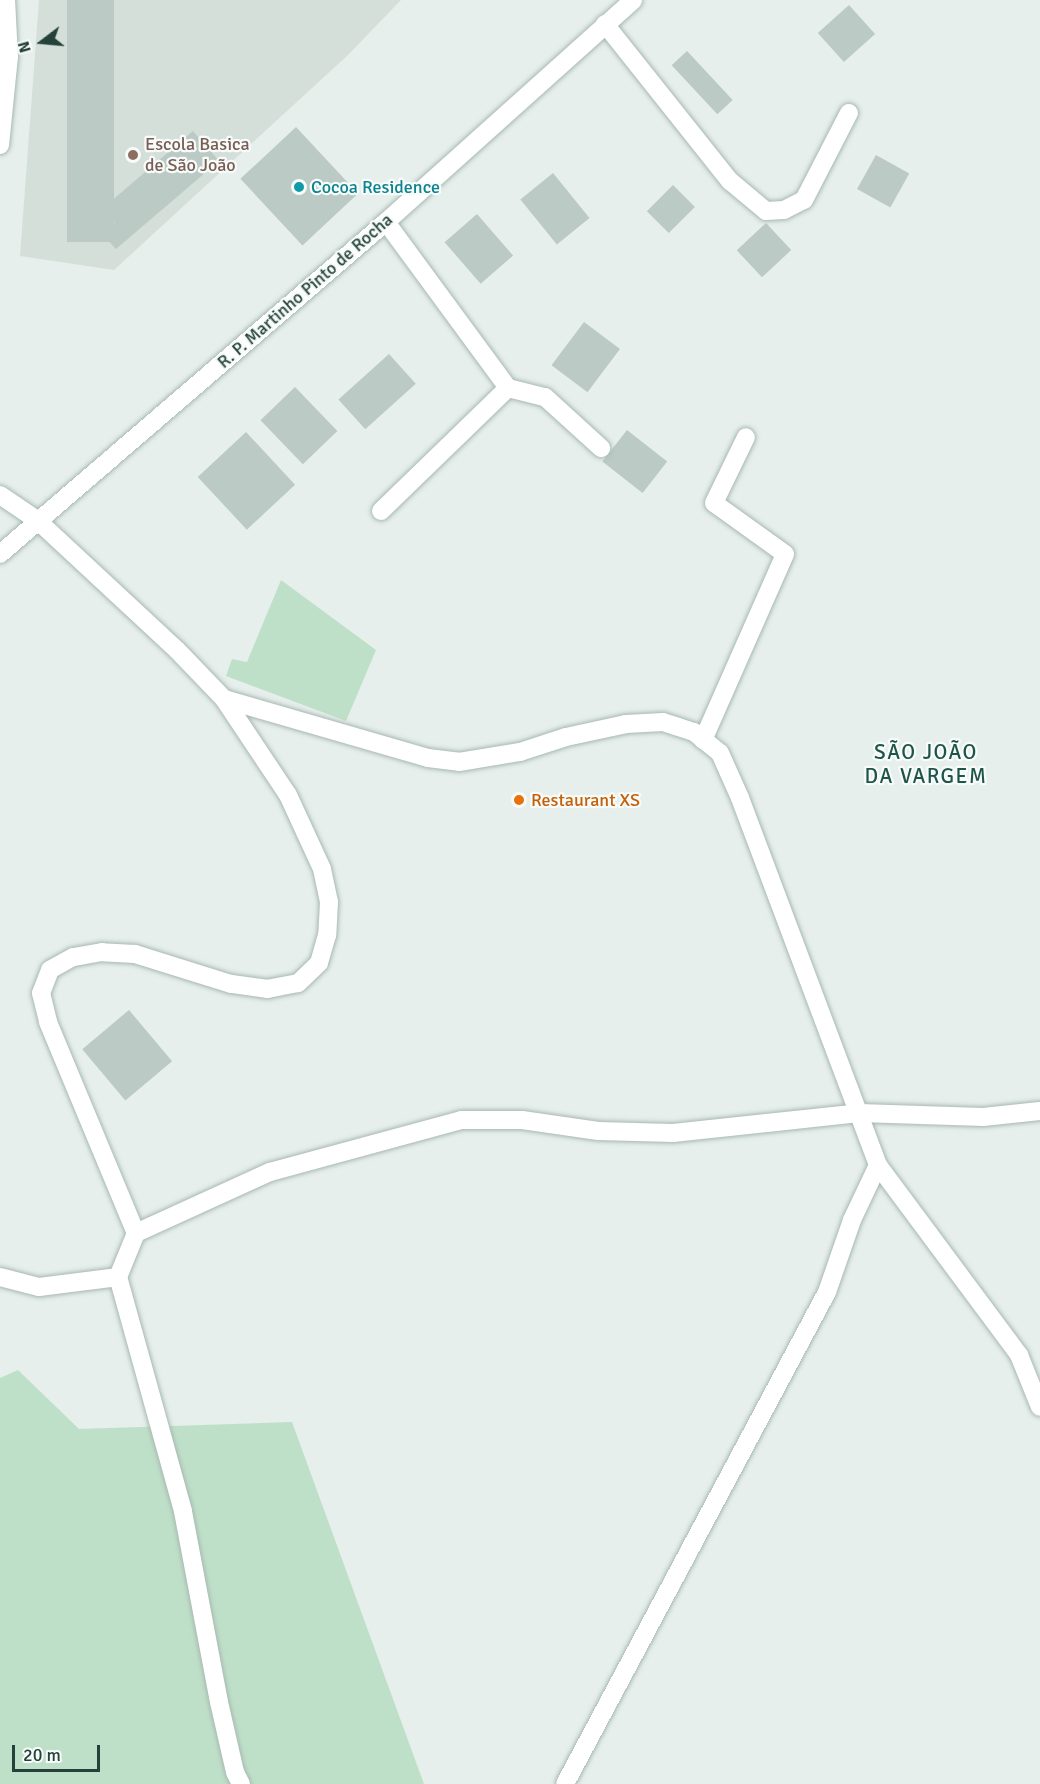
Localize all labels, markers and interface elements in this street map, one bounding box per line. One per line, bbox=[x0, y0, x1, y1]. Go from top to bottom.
north arrow bbox=[12, 12, 72, 72]
text: N bbox=[14, 39, 36, 55]
place label: Escola Basica de São João bbox=[145, 134, 250, 176]
marker: Escola Basica de São João bbox=[126, 148, 140, 162]
place label: Cocoa Residence bbox=[311, 176, 440, 198]
marker: Cocoa Residence bbox=[292, 180, 306, 194]
street label: R. P. Martinho Pinto de Rocha bbox=[213, 209, 397, 373]
district label: SÃO JOÃO DA VARGEM bbox=[865, 739, 987, 789]
place label: Restaurant XS bbox=[531, 789, 640, 811]
marker: Restaurant XS bbox=[512, 793, 526, 807]
scale bar bbox=[15, 1733, 104, 1771]
text: 20 m bbox=[23, 1744, 61, 1766]

